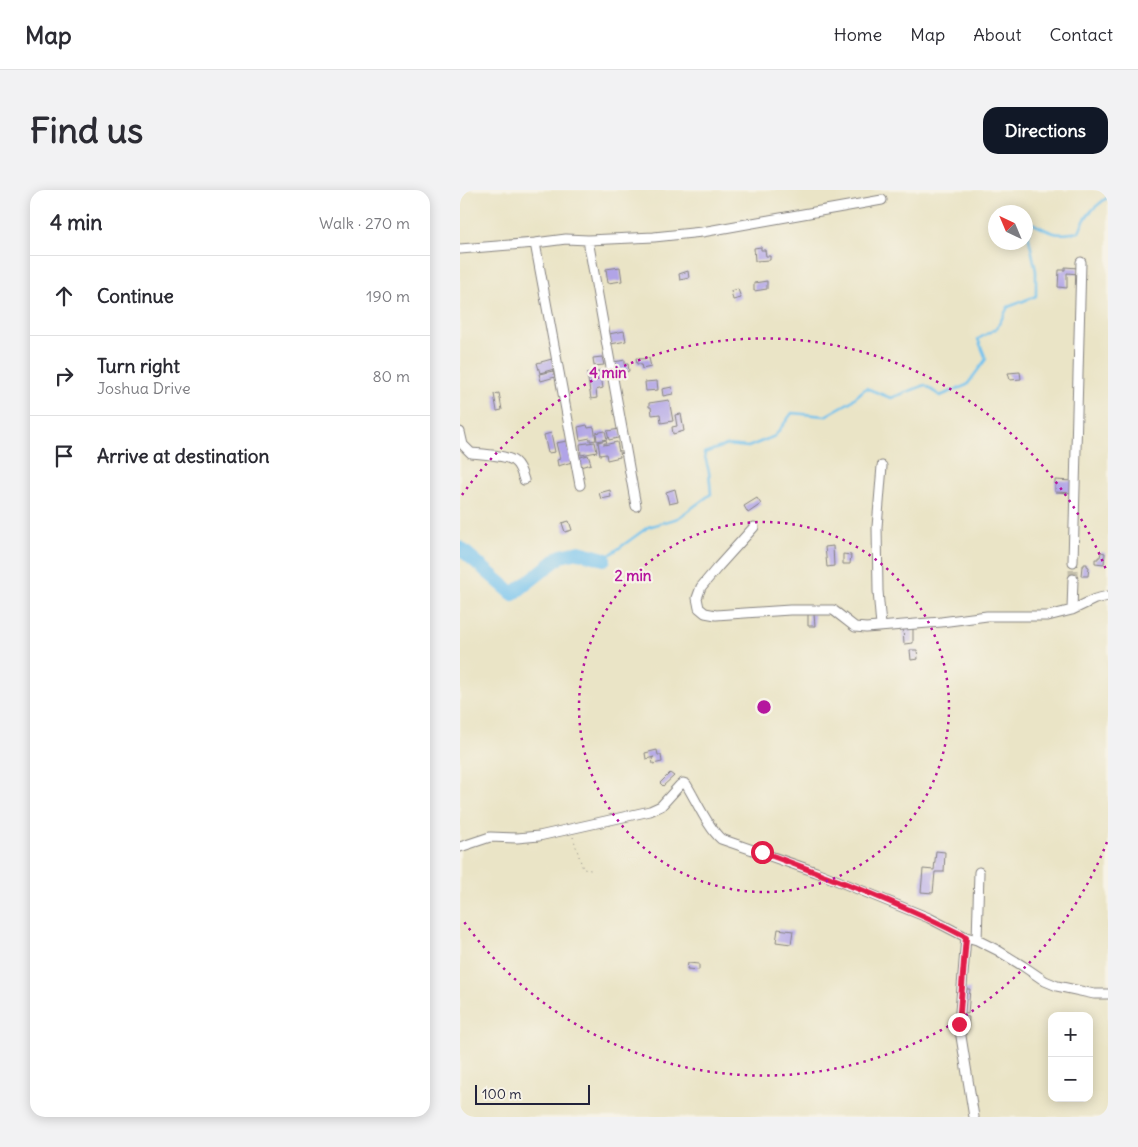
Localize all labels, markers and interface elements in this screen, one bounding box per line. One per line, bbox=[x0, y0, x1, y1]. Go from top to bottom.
text: Map bbox=[25, 20, 72, 50]
text: Home bbox=[834, 23, 882, 46]
text: Map bbox=[910, 23, 945, 46]
text: About bbox=[973, 23, 1021, 46]
text: Contact bbox=[1049, 23, 1113, 46]
button: Directions bbox=[983, 107, 1108, 154]
text: Find us bbox=[30, 108, 143, 152]
north arrow bbox=[988, 205, 1033, 250]
text: 4 min bbox=[50, 209, 102, 236]
text: Walk · 270 m bbox=[319, 213, 410, 233]
icon: ahead bbox=[50, 282, 78, 310]
text: Continue bbox=[97, 284, 174, 308]
text: 190 m bbox=[366, 286, 410, 306]
text: Turn right bbox=[97, 354, 180, 378]
icon: right bbox=[50, 362, 78, 390]
text: 4 min bbox=[589, 363, 627, 382]
text: 80 m bbox=[372, 366, 410, 386]
text: Joshua Drive bbox=[97, 378, 191, 398]
icon: arrive bbox=[50, 442, 78, 470]
text: Arrive at destination bbox=[97, 444, 270, 468]
text: 2 min bbox=[615, 566, 652, 585]
centre of rings bbox=[755, 698, 773, 716]
route start bbox=[751, 841, 774, 864]
map controls bbox=[1048, 1012, 1093, 1102]
button: + bbox=[1048, 1012, 1093, 1057]
route end bbox=[948, 1013, 971, 1036]
button: − bbox=[1048, 1057, 1093, 1102]
scale bar bbox=[475, 1082, 590, 1105]
text: 100 m bbox=[482, 1085, 522, 1103]

